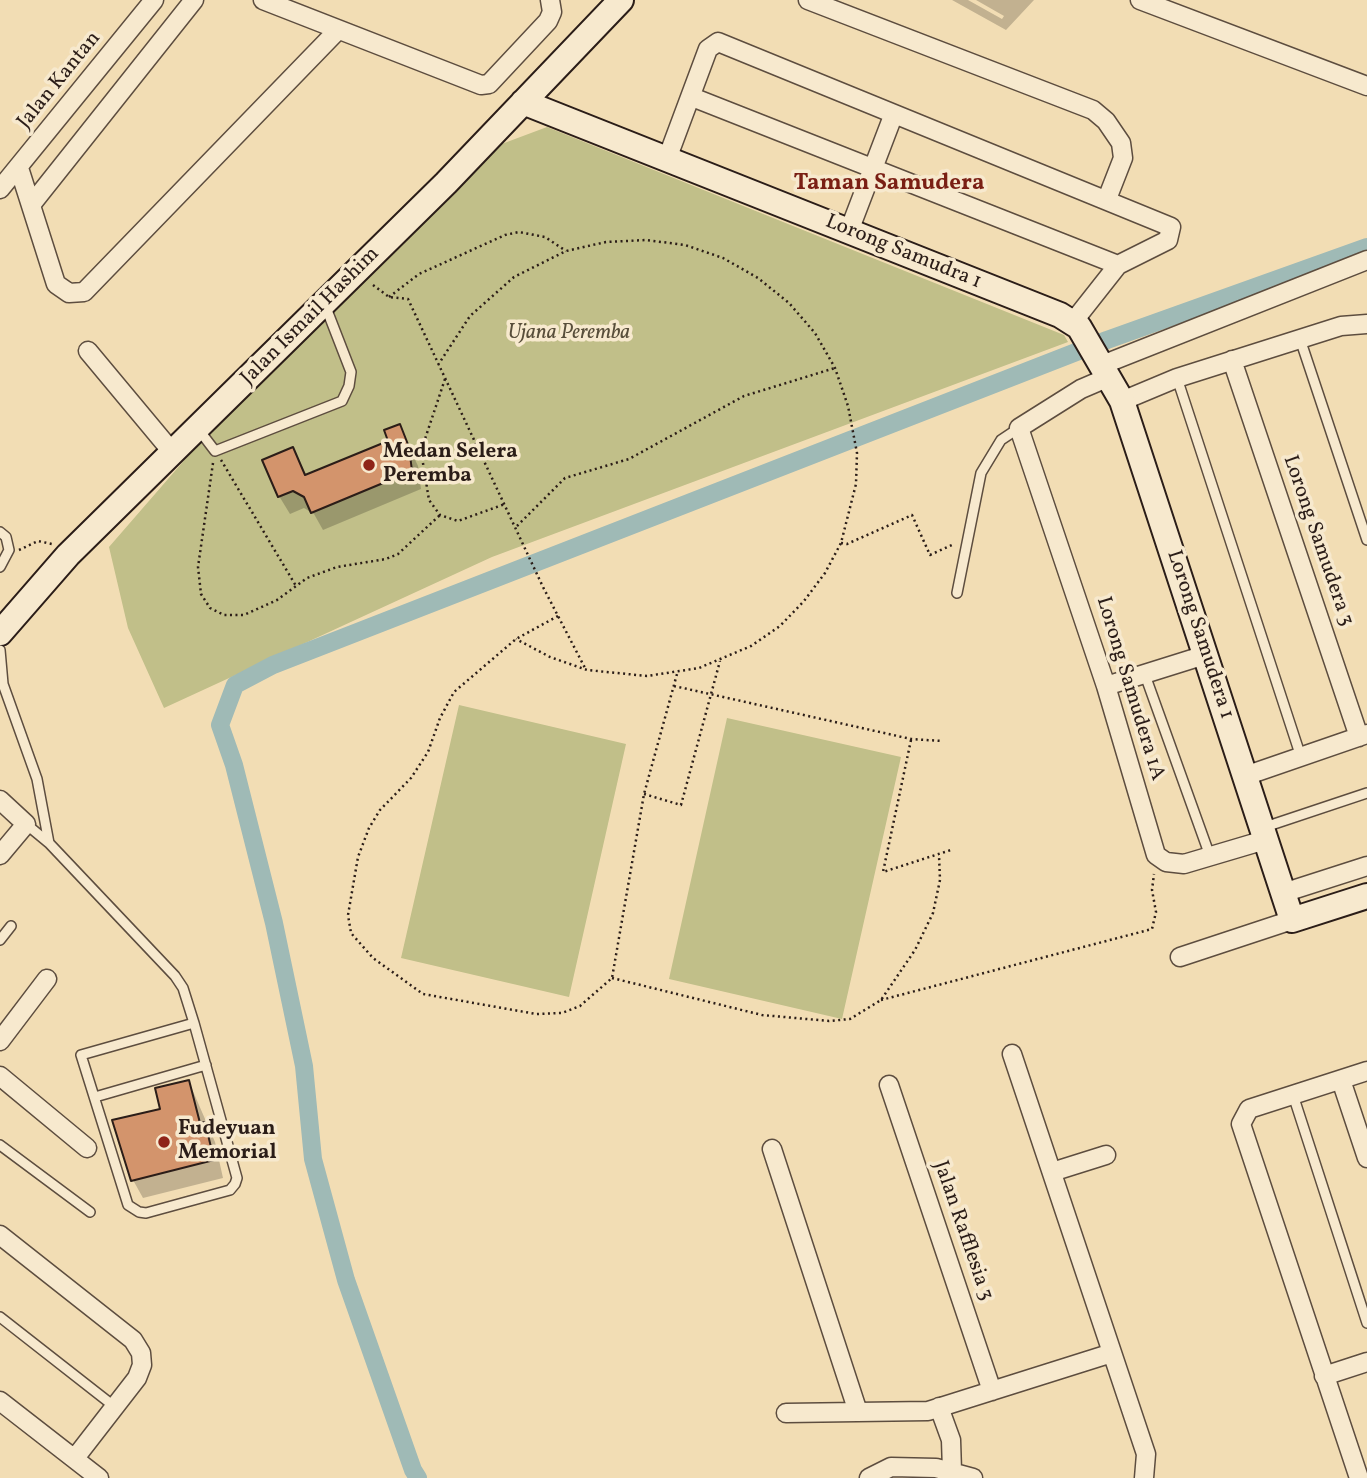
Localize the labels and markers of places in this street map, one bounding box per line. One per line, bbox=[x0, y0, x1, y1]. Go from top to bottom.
place label: Medan Selera Peremba bbox=[383, 440, 518, 490]
marker: Medan Selera Peremba bbox=[361, 457, 377, 473]
place label: Fudeyuan Memorial bbox=[178, 1117, 277, 1167]
marker: Fudeyuan Memorial bbox=[156, 1134, 172, 1150]

